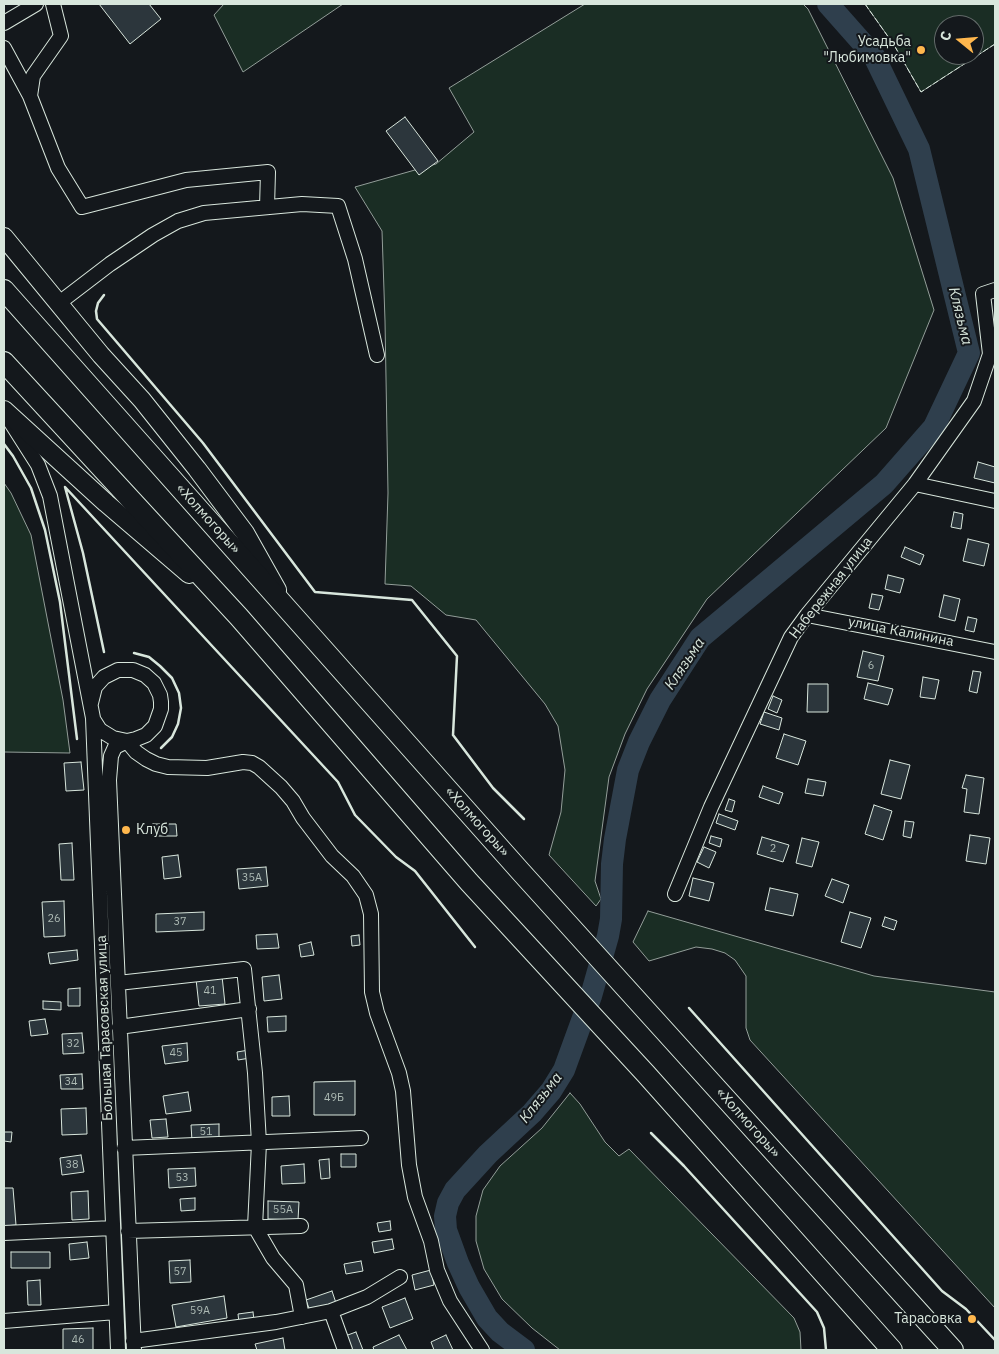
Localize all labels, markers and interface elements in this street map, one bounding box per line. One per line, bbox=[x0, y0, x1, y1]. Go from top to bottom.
north arrow bbox=[934, 15, 984, 65]
text: С bbox=[936, 29, 956, 43]
place label: Усадьба "Любимовка" bbox=[823, 34, 911, 66]
marker: Усадьба "Любимовка" bbox=[915, 44, 927, 56]
water label: Клязьма bbox=[944, 285, 976, 347]
street label: «Холмогоры» bbox=[172, 481, 244, 557]
street label: Набережная улица bbox=[786, 534, 876, 642]
street label: улица Калинина bbox=[847, 614, 955, 650]
water label: Клязьма bbox=[661, 635, 709, 693]
house number: 6 bbox=[868, 659, 874, 673]
street label: «Холмогоры» bbox=[441, 784, 513, 860]
place label: Клуб bbox=[136, 822, 168, 838]
marker: Клуб bbox=[120, 824, 132, 836]
house number: 2 bbox=[770, 842, 776, 856]
house number: 35А bbox=[242, 871, 262, 885]
house number: 26 bbox=[47, 912, 61, 926]
house number: 37 bbox=[173, 915, 187, 929]
street label: Большая Тарасовская улица bbox=[93, 935, 117, 1121]
house number: 41 bbox=[203, 984, 217, 998]
house number: 32 bbox=[66, 1037, 80, 1051]
house number: 45 bbox=[169, 1046, 183, 1060]
water label: Клязьма bbox=[516, 1069, 566, 1127]
house number: 34 bbox=[64, 1075, 78, 1089]
street label: «Холмогоры» bbox=[712, 1085, 784, 1161]
house number: 49Б bbox=[324, 1091, 344, 1105]
house number: 51 bbox=[199, 1125, 213, 1139]
house number: 38 bbox=[65, 1158, 79, 1172]
house number: 53 bbox=[175, 1171, 189, 1185]
house number: 55А bbox=[273, 1203, 293, 1217]
house number: 57 bbox=[173, 1265, 187, 1279]
house number: 59А bbox=[190, 1304, 210, 1318]
place label: Тарасовка bbox=[894, 1311, 962, 1327]
marker: Тарасовка bbox=[966, 1313, 978, 1325]
house number: 46 bbox=[71, 1333, 85, 1347]

